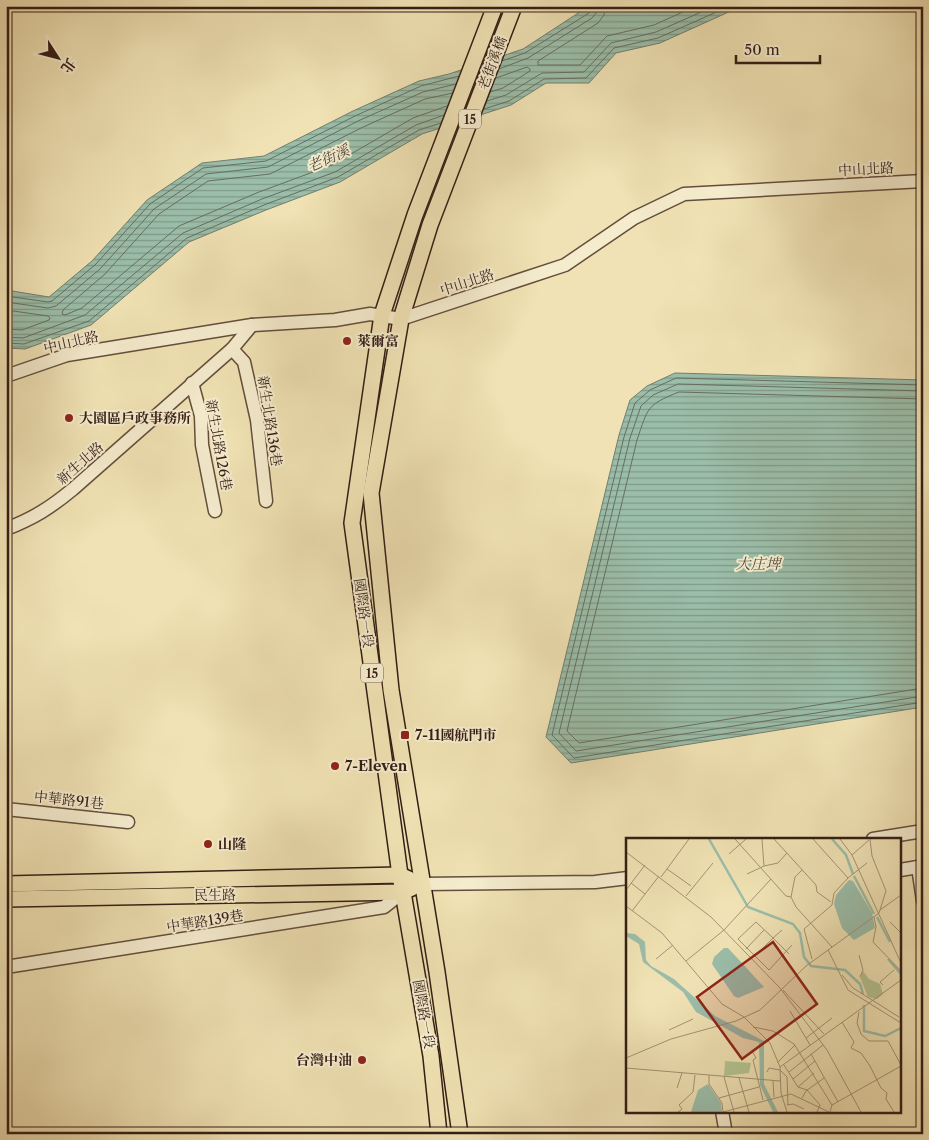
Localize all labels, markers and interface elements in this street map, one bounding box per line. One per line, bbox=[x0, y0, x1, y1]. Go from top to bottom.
north arrow bbox=[32, 32, 82, 82]
scale bar bbox=[736, 32, 820, 64]
street label: 老街溪橋 bbox=[474, 34, 510, 92]
text: 50 m bbox=[744, 40, 780, 59]
text: 北 bbox=[57, 55, 80, 77]
road number: 15 bbox=[459, 110, 481, 128]
water label: 老街溪 bbox=[304, 139, 354, 176]
street label: 中山北路 bbox=[838, 159, 894, 179]
street label: 中山北路 bbox=[438, 265, 496, 299]
street label: 中山北路 bbox=[42, 327, 100, 357]
place label: 萊爾富 bbox=[357, 332, 399, 350]
marker: 萊爾富 bbox=[341, 335, 353, 347]
street label: 新生北路136巷 bbox=[254, 374, 286, 468]
street label: 新生北路126巷 bbox=[202, 398, 236, 492]
place label: 大園區戶政事務所 bbox=[79, 409, 191, 427]
marker: 大園區戶政事務所 bbox=[63, 412, 75, 424]
street label: 新生北路 bbox=[53, 438, 107, 488]
water label: 大庄埤 bbox=[735, 554, 782, 573]
street label: 國際路一段 bbox=[350, 577, 378, 649]
road number: 15 bbox=[361, 664, 383, 682]
place label: 7-11國航門市 bbox=[415, 726, 497, 744]
marker: 7-11國航門市 bbox=[399, 729, 411, 741]
place label: 7-Eleven bbox=[345, 757, 408, 775]
marker: 7-Eleven bbox=[329, 760, 341, 772]
street label: 中華路91巷 bbox=[33, 787, 105, 813]
place label: 山隆 bbox=[218, 835, 247, 853]
marker: 山隆 bbox=[202, 838, 214, 850]
inset map bbox=[626, 838, 902, 1112]
street label: 民生路 bbox=[194, 886, 236, 904]
street label: 中華路139巷 bbox=[165, 906, 245, 936]
street label: 國際路一段 bbox=[409, 978, 439, 1050]
place label: 台灣中油 bbox=[296, 1051, 352, 1069]
marker: 台灣中油 bbox=[356, 1054, 368, 1066]

